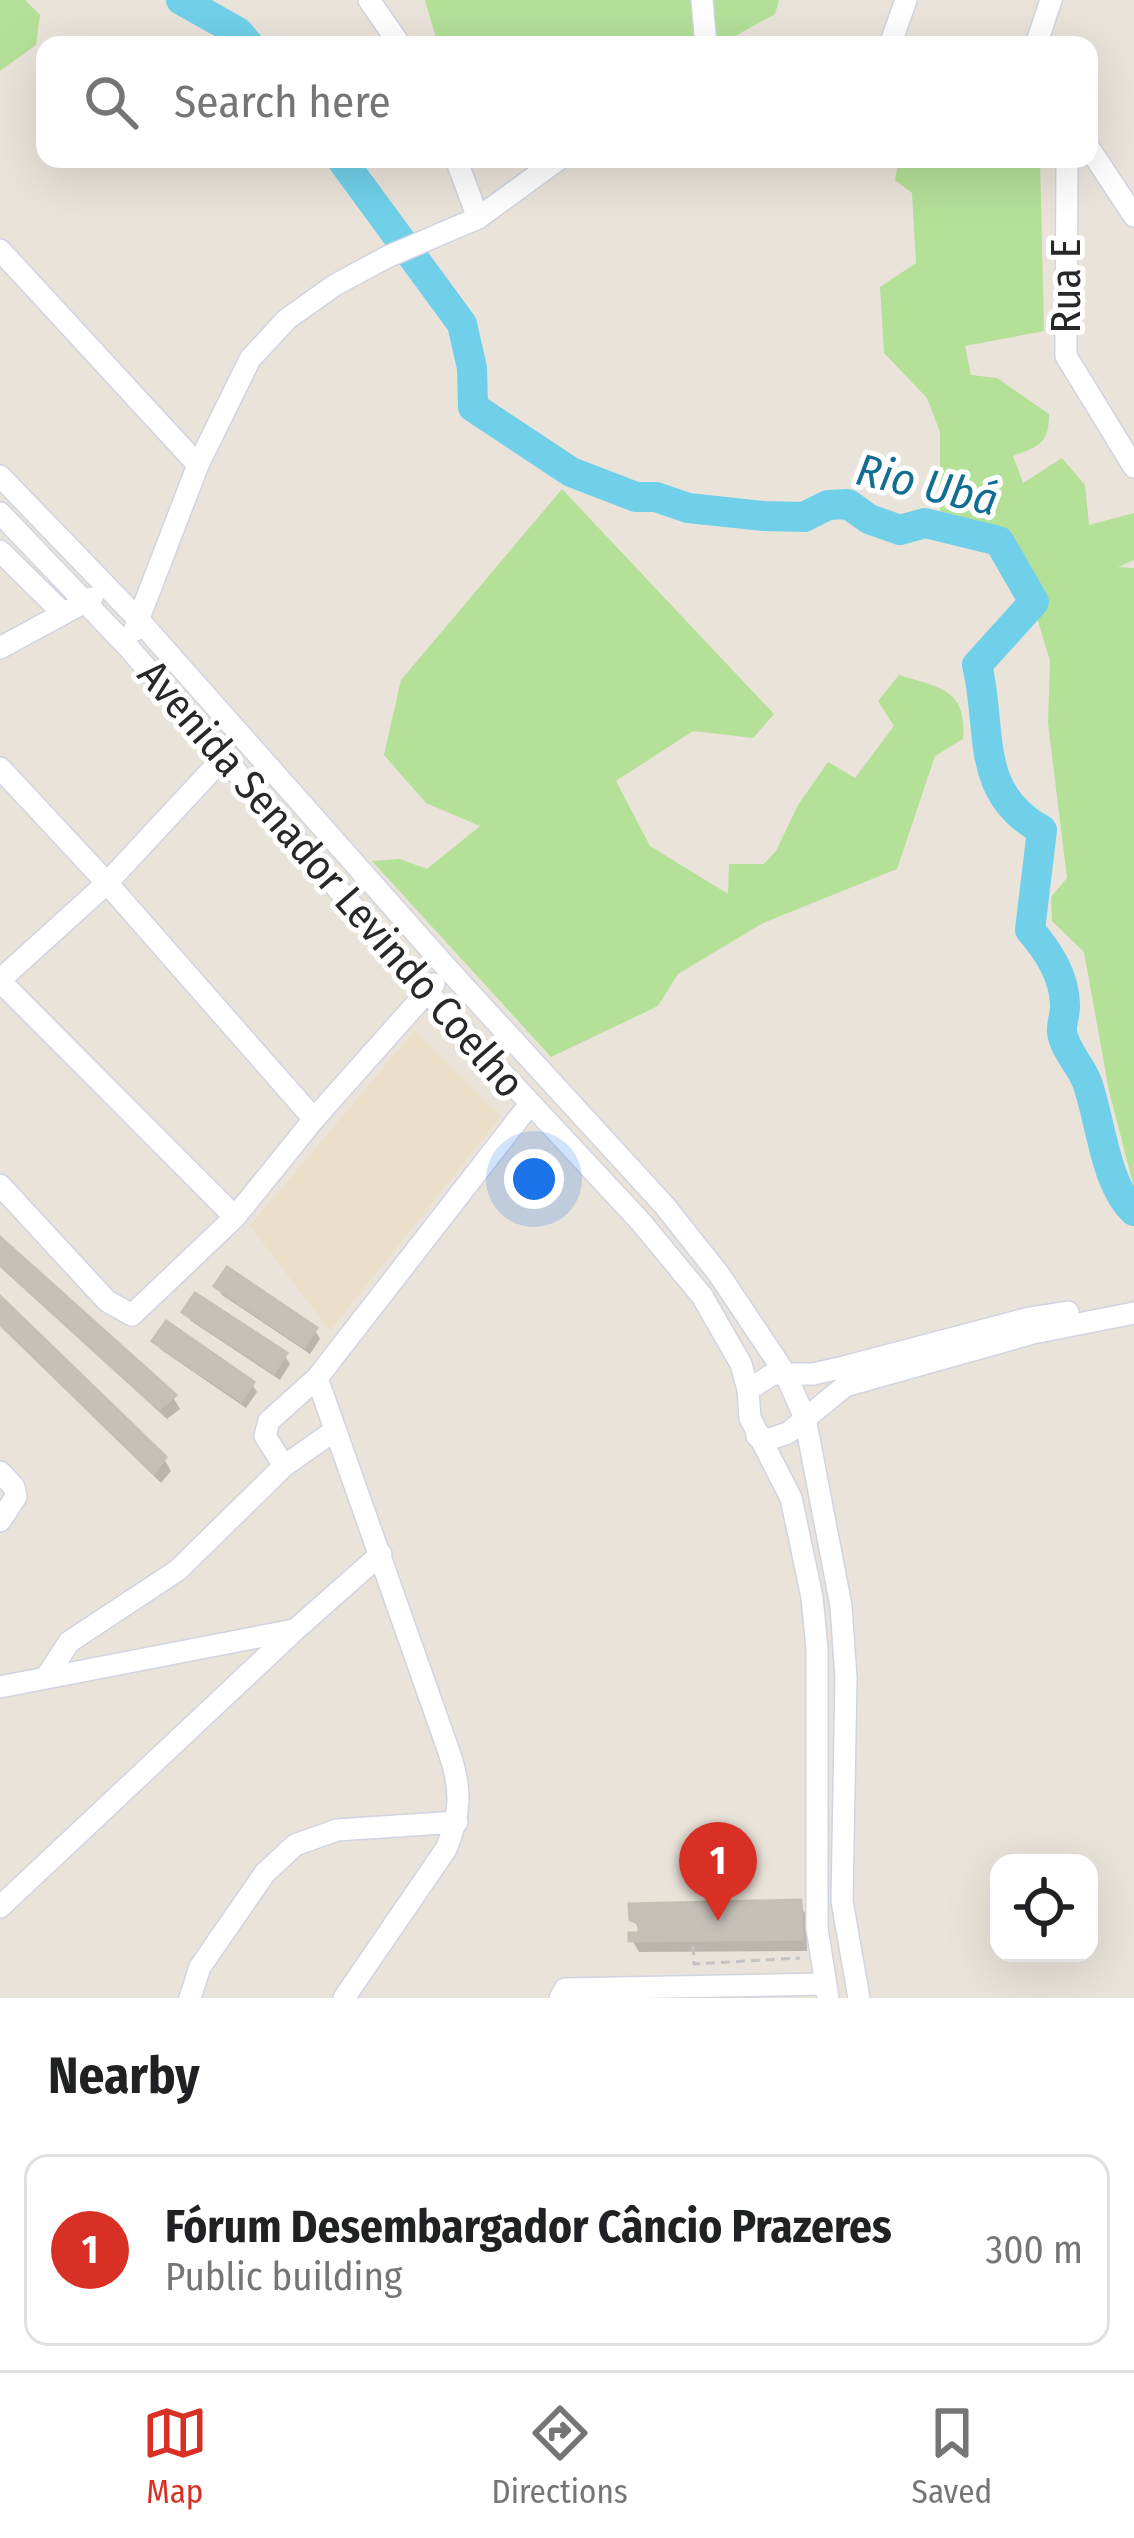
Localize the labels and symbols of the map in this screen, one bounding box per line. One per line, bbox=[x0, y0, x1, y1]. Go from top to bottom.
street label: Rua E bbox=[1041, 238, 1091, 334]
water label: Rio Ubá bbox=[851, 443, 1003, 527]
street label: Avenida Senador Levindo Coelho bbox=[127, 650, 535, 1108]
your location bbox=[504, 1149, 564, 1209]
pin: 1 bbox=[679, 1822, 757, 1921]

